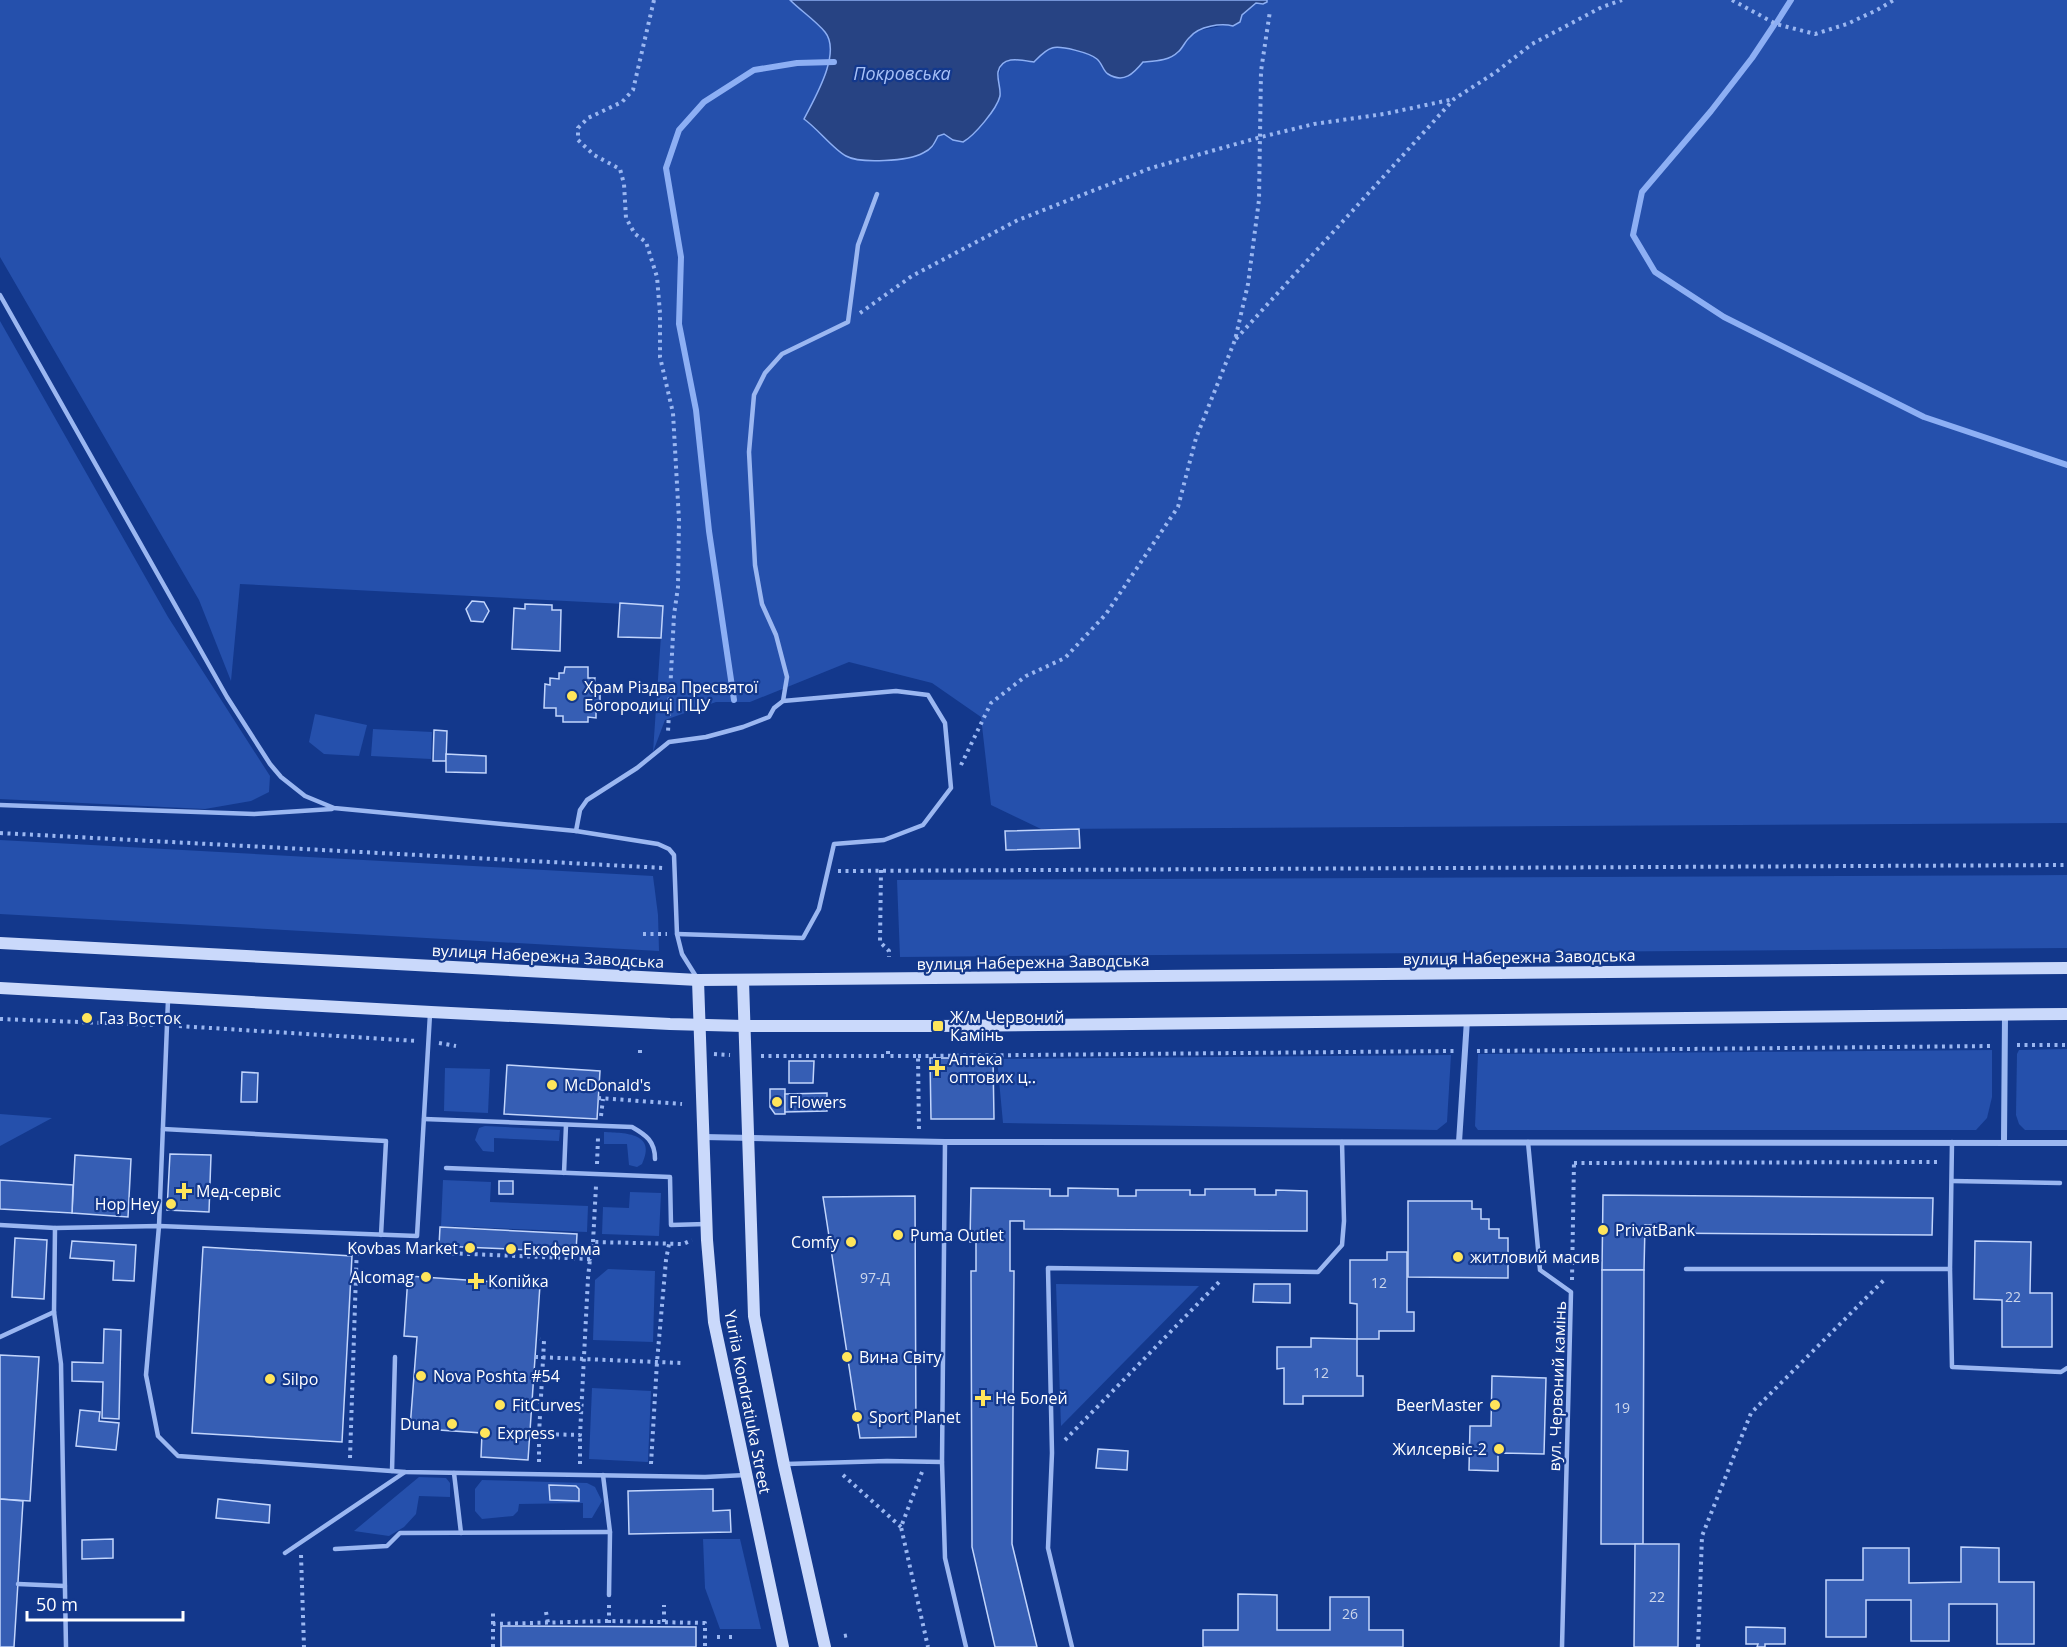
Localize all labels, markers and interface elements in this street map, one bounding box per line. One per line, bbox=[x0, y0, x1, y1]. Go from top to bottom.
water label: Покровська bbox=[853, 61, 951, 85]
place label: Храм Різдва Пресвятої Богородиці ПЦУ bbox=[584, 676, 759, 716]
marker: Храм Різдва Пресвятої Богородиці ПЦУ bbox=[565, 689, 579, 703]
street label: вулиця Набережна Заводська bbox=[431, 939, 665, 973]
street label: вулиця Набережна Заводська bbox=[1402, 944, 1636, 970]
street label: вулиця Набережна Заводська bbox=[916, 949, 1150, 975]
place label: Ж/м Червоний Камінь bbox=[950, 1006, 1064, 1046]
place label: Газ Восток bbox=[99, 1007, 182, 1029]
marker: Газ Восток bbox=[80, 1011, 94, 1025]
marker: Ж/м Червоний Камінь bbox=[931, 1019, 945, 1033]
place label: Аптека оптових ц‥ bbox=[949, 1048, 1036, 1088]
marker: Аптека оптових ц‥ bbox=[930, 1061, 944, 1075]
place label: McDonald's bbox=[564, 1074, 651, 1096]
marker: McDonald's bbox=[545, 1078, 559, 1092]
place label: Flowers bbox=[789, 1091, 846, 1113]
marker: Flowers bbox=[770, 1095, 784, 1109]
place label: Мед-сервіс bbox=[196, 1180, 281, 1202]
marker: Мед-сервіс bbox=[177, 1184, 191, 1198]
place label: Hop Hey bbox=[95, 1193, 160, 1215]
marker: Hop Hey bbox=[164, 1197, 178, 1211]
place label: PrivatBank bbox=[1615, 1219, 1696, 1241]
marker: PrivatBank bbox=[1596, 1223, 1610, 1237]
place label: Puma Outlet bbox=[910, 1224, 1004, 1246]
marker: Puma Outlet bbox=[891, 1228, 905, 1242]
place label: Comfy bbox=[791, 1231, 840, 1253]
marker: Comfy bbox=[844, 1235, 858, 1249]
place label: Kovbas Market bbox=[347, 1237, 458, 1259]
place label: Екоферма bbox=[523, 1238, 601, 1260]
marker: Kovbas Market bbox=[463, 1241, 477, 1255]
marker: Екоферма bbox=[504, 1242, 518, 1256]
place label: житловий масив bbox=[1470, 1246, 1600, 1268]
marker: житловий масив bbox=[1451, 1250, 1465, 1264]
place label: Alcomag bbox=[350, 1266, 414, 1288]
house number: 97-Д bbox=[860, 1268, 890, 1287]
marker: Alcomag bbox=[419, 1270, 433, 1284]
place label: Копійка bbox=[488, 1270, 549, 1292]
house number: 12 bbox=[1371, 1273, 1387, 1292]
marker: Копійка bbox=[469, 1274, 483, 1288]
house number: 22 bbox=[2005, 1287, 2021, 1306]
street label: вул. Червоний камінь bbox=[1543, 1300, 1571, 1472]
street label: Yuriia Kondratiuka Street bbox=[719, 1308, 777, 1496]
place label: Вина Світу bbox=[859, 1346, 943, 1368]
marker: Вина Світу bbox=[840, 1350, 854, 1364]
house number: 12 bbox=[1313, 1363, 1329, 1382]
place label: Nova Poshta #54 bbox=[433, 1365, 560, 1387]
place label: Silpo bbox=[282, 1368, 318, 1390]
marker: Nova Poshta #54 bbox=[414, 1369, 428, 1383]
marker: Silpo bbox=[263, 1372, 277, 1386]
place label: Не Болей bbox=[995, 1387, 1068, 1409]
marker: Не Болей bbox=[976, 1391, 990, 1405]
place label: FitCurves bbox=[512, 1394, 581, 1416]
place label: BeerMaster bbox=[1396, 1394, 1483, 1416]
marker: FitCurves bbox=[493, 1398, 507, 1412]
marker: BeerMaster bbox=[1488, 1398, 1502, 1412]
house number: 19 bbox=[1614, 1398, 1630, 1417]
place label: Sport Planet bbox=[869, 1406, 961, 1428]
marker: Sport Planet bbox=[850, 1410, 864, 1424]
place label: Duna bbox=[400, 1413, 440, 1435]
marker: Duna bbox=[445, 1417, 459, 1431]
place label: Express bbox=[497, 1422, 555, 1444]
marker: Express bbox=[478, 1426, 492, 1440]
place label: Жилсервіс-2 bbox=[1393, 1438, 1487, 1460]
marker: Жилсервіс-2 bbox=[1492, 1442, 1506, 1456]
scale bar bbox=[27, 1584, 183, 1622]
house number: 22 bbox=[1649, 1587, 1665, 1606]
text: 50 m bbox=[36, 1592, 78, 1616]
house number: 26 bbox=[1342, 1604, 1358, 1623]

